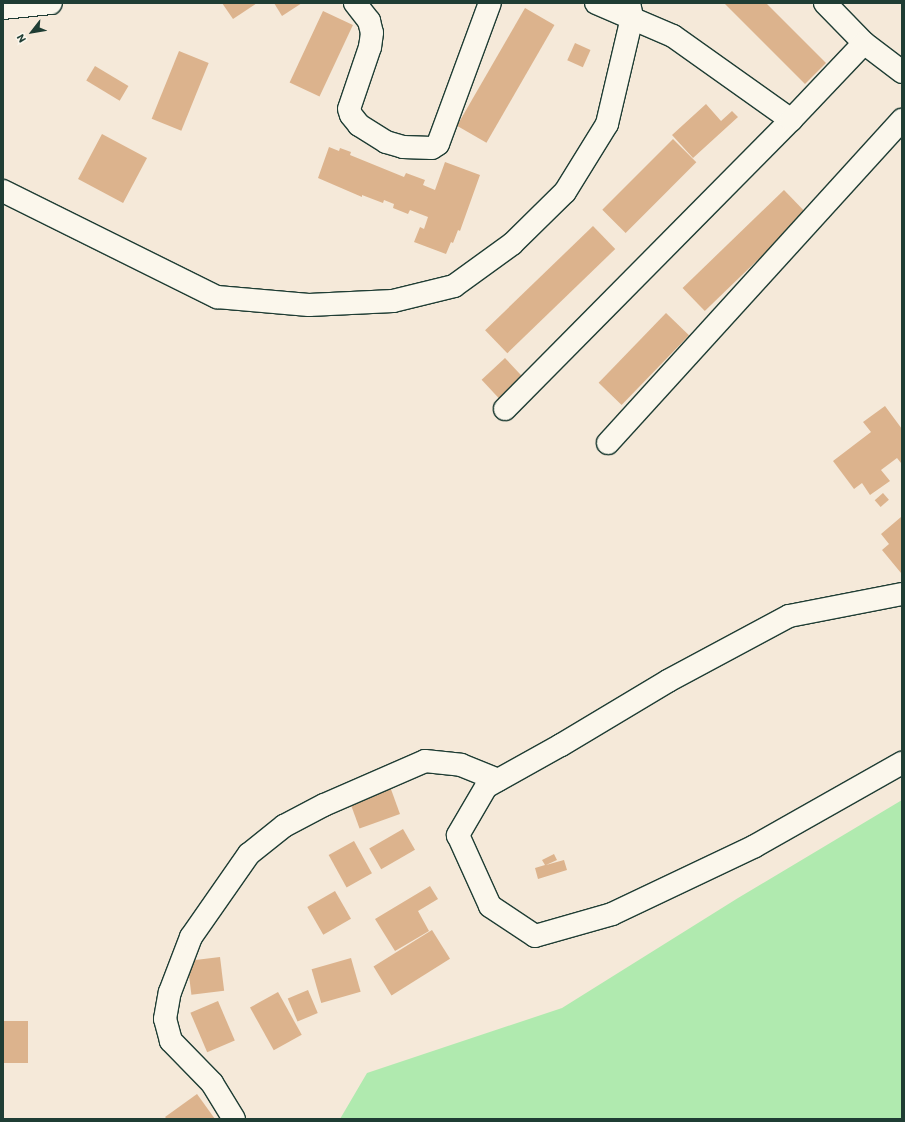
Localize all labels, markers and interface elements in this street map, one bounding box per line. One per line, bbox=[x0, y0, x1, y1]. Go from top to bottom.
north arrow bbox=[12, 12, 52, 52]
text: N bbox=[14, 32, 29, 45]

